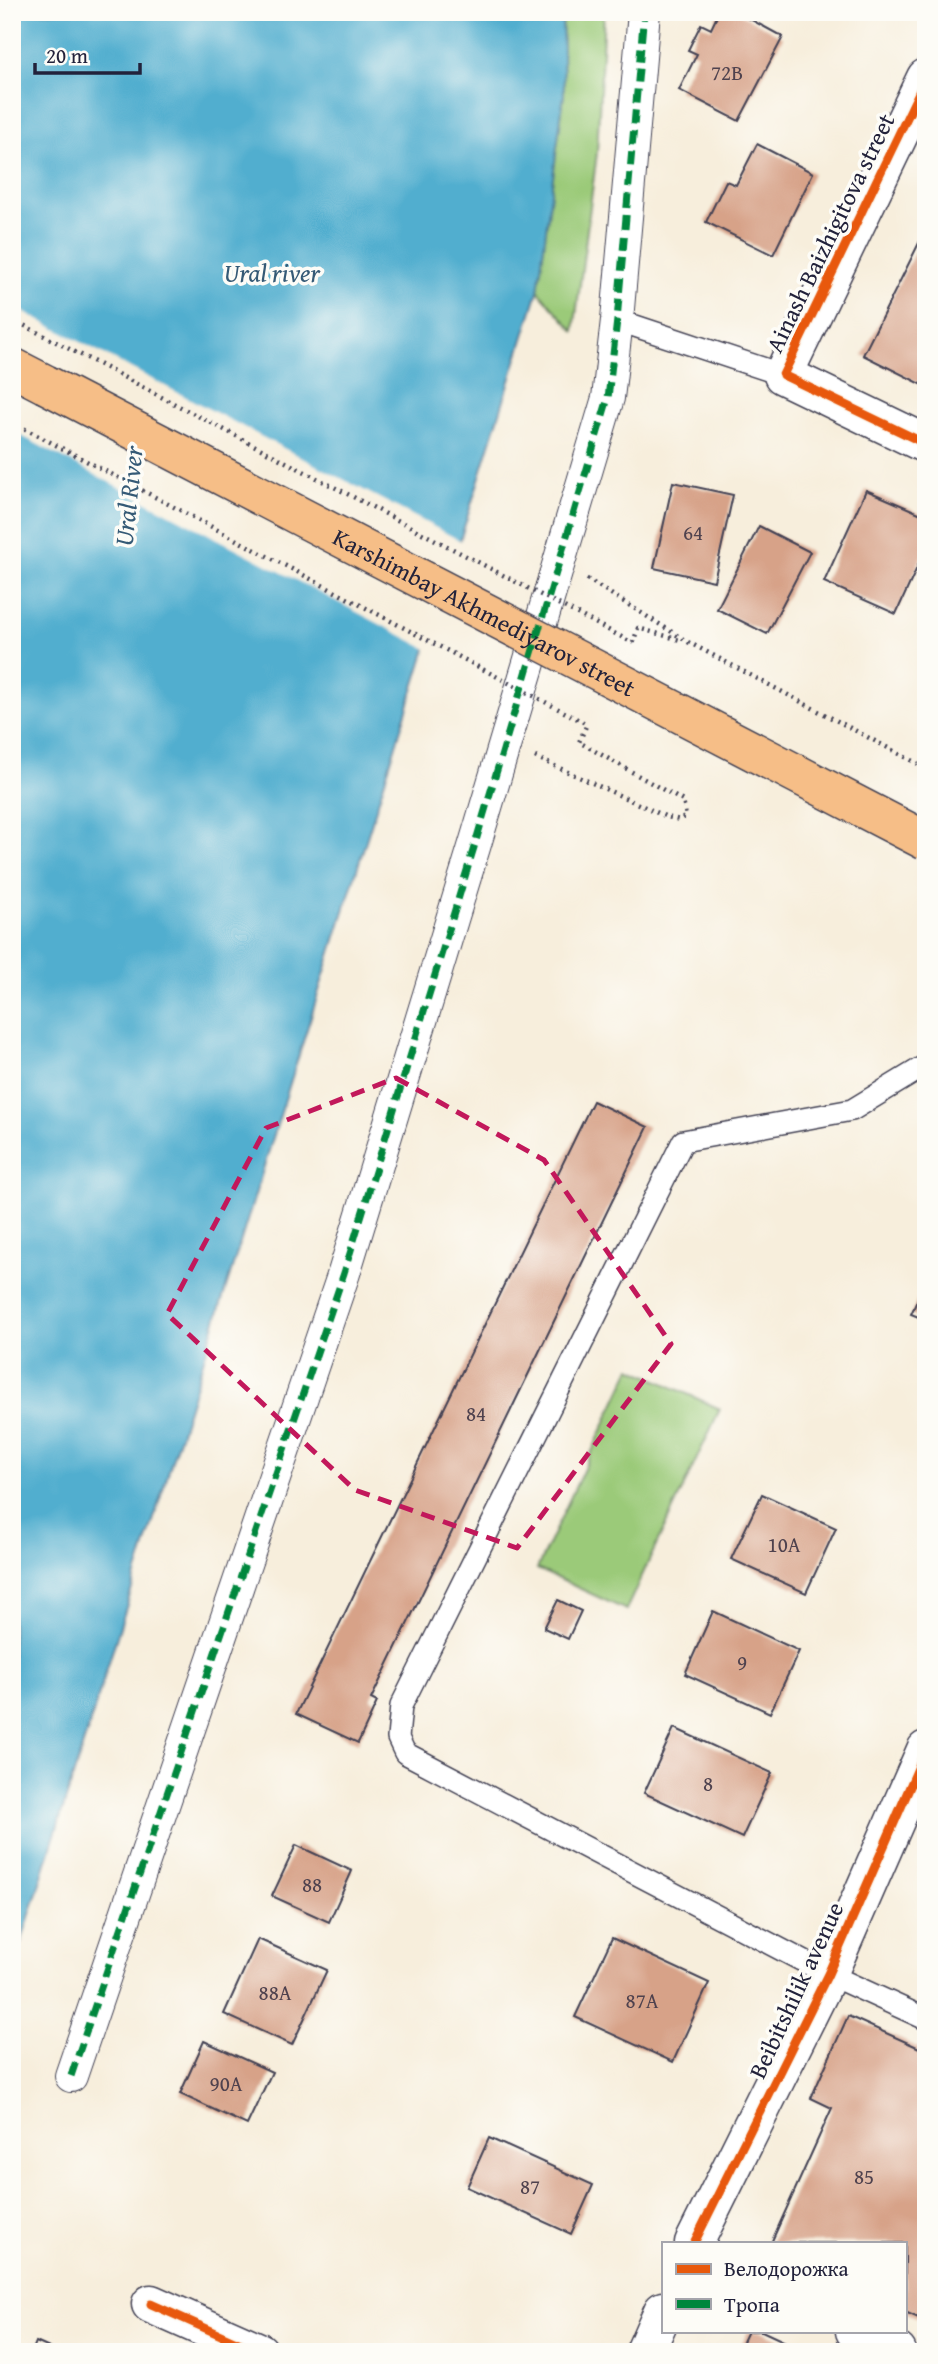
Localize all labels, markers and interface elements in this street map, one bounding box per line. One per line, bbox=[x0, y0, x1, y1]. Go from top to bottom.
scale bar bbox=[35, 32, 140, 76]
text: 20 m bbox=[46, 40, 88, 71]
house number: 72В bbox=[711, 57, 743, 88]
street label: Ainash Baizhigitova street bbox=[757, 107, 903, 359]
water label: Ural river bbox=[224, 253, 321, 292]
water label: Ural River bbox=[103, 443, 153, 548]
house number: 64 bbox=[683, 517, 703, 548]
street label: Karshimbay Akhmediyarov street bbox=[327, 519, 642, 705]
house number: 84 bbox=[466, 1398, 486, 1429]
house number: 10А bbox=[768, 1529, 801, 1560]
house number: 9 bbox=[737, 1647, 747, 1678]
house number: 8 bbox=[703, 1768, 713, 1799]
house number: 88 bbox=[302, 1869, 322, 1900]
street label: Beibitshilik avenue bbox=[740, 1896, 852, 2084]
house number: 88А bbox=[259, 1977, 292, 2008]
house number: 87А bbox=[626, 1985, 659, 2016]
house number: 90А bbox=[210, 2068, 243, 2099]
house number: 85 bbox=[854, 2161, 874, 2192]
house number: 87 bbox=[520, 2171, 540, 2202]
legend bbox=[662, 2242, 906, 2332]
text: Велодорожка bbox=[724, 2253, 849, 2284]
text: Тропа bbox=[724, 2289, 780, 2320]

